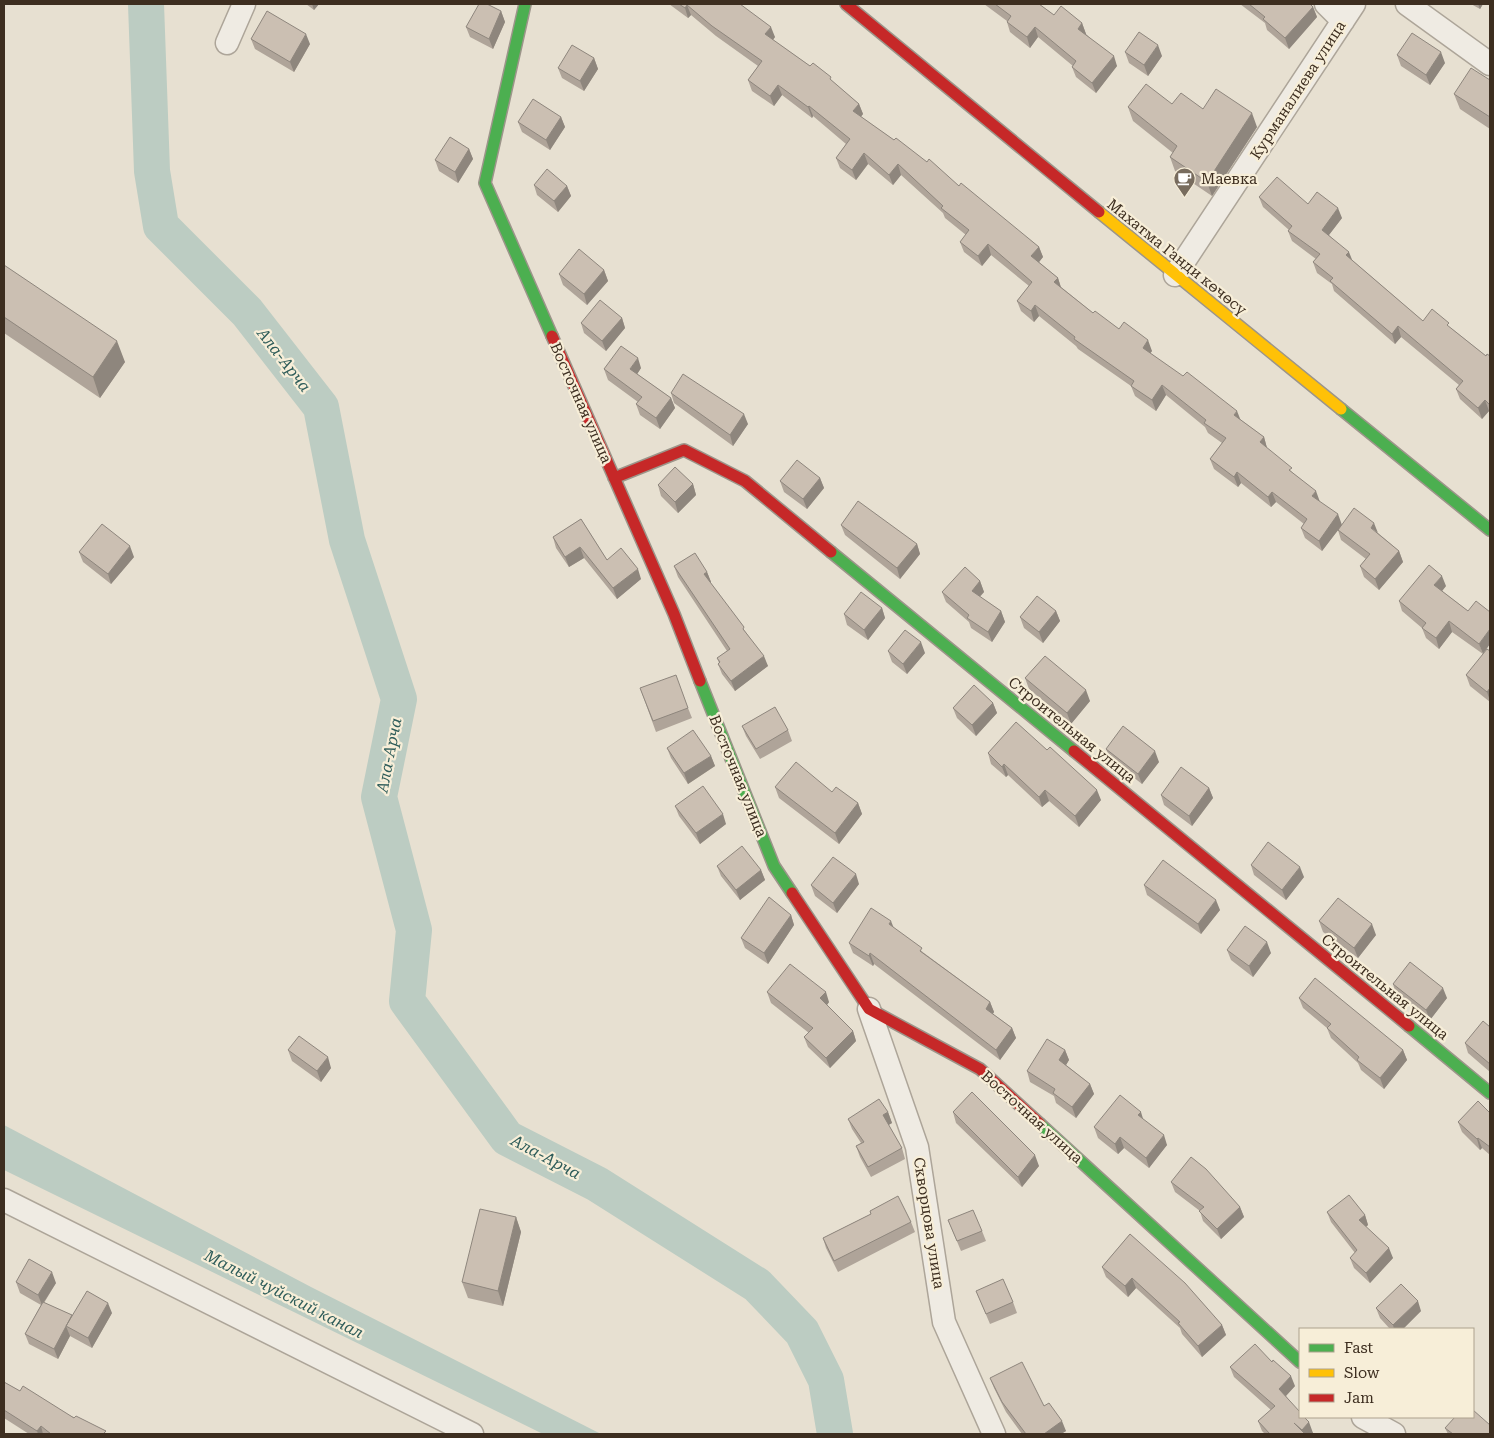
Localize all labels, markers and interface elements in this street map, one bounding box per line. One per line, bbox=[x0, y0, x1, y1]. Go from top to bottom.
street label: Курманалиева улица bbox=[1246, 17, 1350, 163]
cafe icon: Маевка bbox=[1173, 167, 1197, 198]
place label: Маевка bbox=[1201, 170, 1257, 188]
street label: Махатма Ганди көчөсү bbox=[1104, 195, 1251, 319]
water label: Ала-Арча bbox=[253, 324, 315, 396]
street label: Восточная улица bbox=[546, 340, 616, 466]
street label: Строительная улица bbox=[1005, 673, 1139, 787]
street label: Восточная улица bbox=[705, 712, 771, 840]
water label: Ала-Арча bbox=[372, 716, 406, 795]
street label: Строительная улица bbox=[1318, 930, 1452, 1044]
street label: Восточная улица bbox=[978, 1067, 1086, 1167]
water label: Ала-Арча bbox=[507, 1130, 584, 1183]
street label: Скворцова улица bbox=[910, 1156, 948, 1290]
water label: Малый чуйский канал bbox=[200, 1245, 367, 1342]
legend bbox=[1299, 1328, 1474, 1418]
text: Fast bbox=[1344, 1339, 1374, 1357]
text: Slow bbox=[1344, 1364, 1380, 1382]
text: Jam bbox=[1344, 1389, 1374, 1407]

